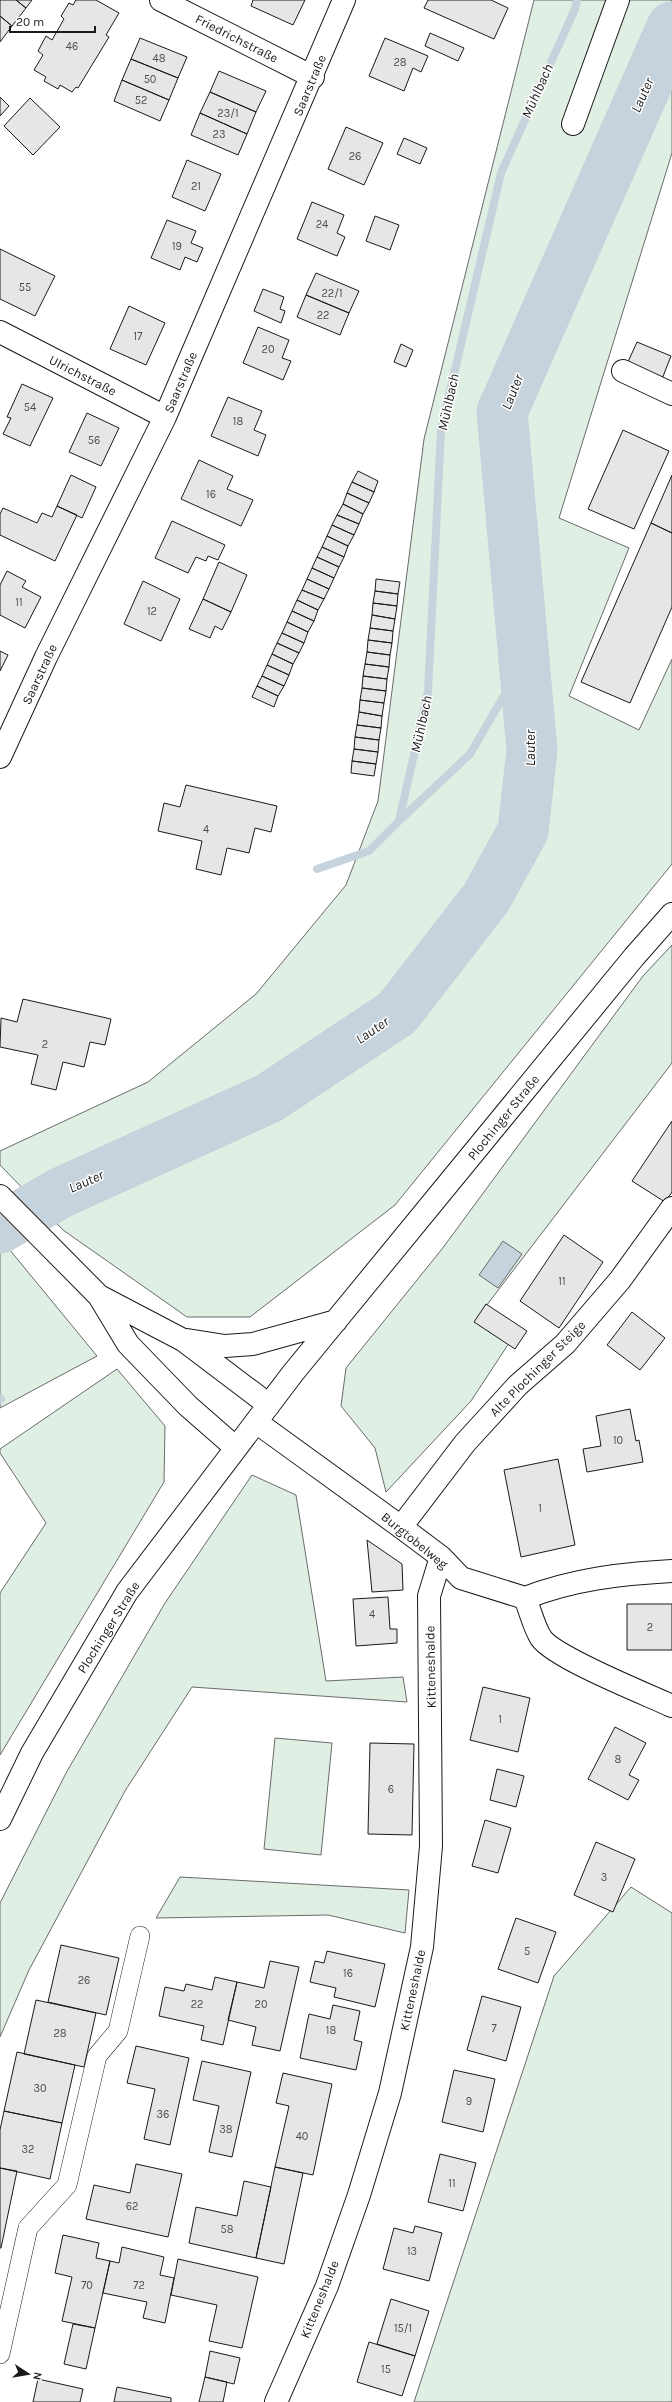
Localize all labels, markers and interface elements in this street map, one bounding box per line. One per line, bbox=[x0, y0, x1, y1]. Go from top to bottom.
scale bar bbox=[10, 8, 95, 34]
street label: Friedrichstraße bbox=[193, 11, 281, 66]
text: 20 m bbox=[16, 15, 44, 29]
house number: 46 bbox=[66, 40, 78, 53]
house number: 48 bbox=[153, 52, 166, 65]
street label: Saarstraße bbox=[290, 52, 329, 118]
house number: 28 bbox=[393, 56, 407, 69]
water label: Mühlbach bbox=[518, 61, 557, 121]
house number: 50 bbox=[144, 73, 156, 86]
water label: Lauter bbox=[627, 74, 658, 115]
house number: 52 bbox=[135, 94, 147, 107]
house number: 23/1 bbox=[217, 107, 239, 120]
house number: 23 bbox=[213, 128, 225, 141]
house number: 26 bbox=[349, 150, 361, 163]
house number: 21 bbox=[191, 180, 201, 193]
house number: 24 bbox=[316, 218, 328, 231]
house number: 19 bbox=[172, 240, 182, 253]
house number: 55 bbox=[19, 281, 31, 294]
house number: 22/1 bbox=[321, 287, 343, 300]
house number: 22 bbox=[317, 309, 329, 322]
house number: 17 bbox=[134, 330, 142, 343]
house number: 20 bbox=[262, 343, 274, 356]
street label: Saarstraße bbox=[161, 349, 200, 415]
street label: Ulrichstraße bbox=[47, 352, 119, 399]
water label: Lauter bbox=[498, 371, 528, 412]
water label: Mühlbach bbox=[434, 372, 463, 432]
house number: 54 bbox=[24, 401, 36, 414]
house number: 18 bbox=[233, 415, 243, 428]
house number: 56 bbox=[88, 434, 100, 447]
house number: 16 bbox=[206, 488, 216, 501]
house number: 11 bbox=[15, 596, 23, 609]
house number: 12 bbox=[147, 605, 157, 618]
street label: Saarstraße bbox=[19, 641, 60, 707]
water label: Mühlbach bbox=[407, 694, 436, 754]
water label: Lauter bbox=[522, 729, 539, 766]
house number: 4 bbox=[203, 823, 209, 836]
water label: Lauter bbox=[352, 1012, 393, 1048]
house number: 2 bbox=[42, 1038, 48, 1051]
street label: Plochinger Straße bbox=[464, 1071, 543, 1163]
water label: Lauter bbox=[66, 1166, 107, 1197]
house number: 11 bbox=[558, 1275, 566, 1288]
street label: Alte Plochinger Steige bbox=[486, 1317, 589, 1419]
house number: 10 bbox=[613, 1434, 623, 1447]
house number: 1 bbox=[538, 1502, 542, 1515]
street label: Burgtobelweg bbox=[378, 1509, 451, 1572]
street label: Plochinger Straße bbox=[74, 1578, 143, 1676]
house number: 4 bbox=[369, 1608, 375, 1621]
house number: 2 bbox=[647, 1621, 653, 1634]
street label: Kitteneshalde bbox=[422, 1625, 439, 1708]
house number: 1 bbox=[498, 1713, 502, 1726]
house number: 8 bbox=[615, 1753, 622, 1766]
house number: 6 bbox=[388, 1783, 394, 1796]
house number: 3 bbox=[601, 1871, 607, 1884]
house number: 5 bbox=[524, 1945, 530, 1958]
street label: Kitteneshalde bbox=[397, 1948, 428, 2032]
house number: 16 bbox=[343, 1967, 353, 1980]
house number: 26 bbox=[78, 1974, 90, 1987]
house number: 22 bbox=[191, 1998, 203, 2011]
house number: 20 bbox=[255, 1998, 267, 2011]
house number: 7 bbox=[491, 2022, 497, 2035]
house number: 18 bbox=[326, 2024, 336, 2037]
house number: 28 bbox=[53, 2027, 67, 2040]
house number: 30 bbox=[33, 2082, 47, 2095]
house number: 9 bbox=[466, 2095, 472, 2108]
house number: 36 bbox=[157, 2108, 169, 2121]
house number: 38 bbox=[219, 2123, 233, 2136]
house number: 40 bbox=[296, 2130, 308, 2143]
house number: 32 bbox=[22, 2143, 34, 2156]
house number: 11 bbox=[448, 2177, 456, 2190]
house number: 62 bbox=[126, 2200, 138, 2213]
house number: 58 bbox=[221, 2223, 234, 2236]
house number: 13 bbox=[407, 2245, 417, 2258]
street label: Kitteneshalde bbox=[297, 2258, 342, 2340]
house number: 70 bbox=[81, 2279, 93, 2292]
house number: 72 bbox=[133, 2279, 145, 2292]
house number: 15/1 bbox=[394, 2322, 412, 2335]
north arrow bbox=[8, 2354, 48, 2394]
house number: 15 bbox=[381, 2363, 391, 2376]
text: N bbox=[30, 2371, 44, 2381]

